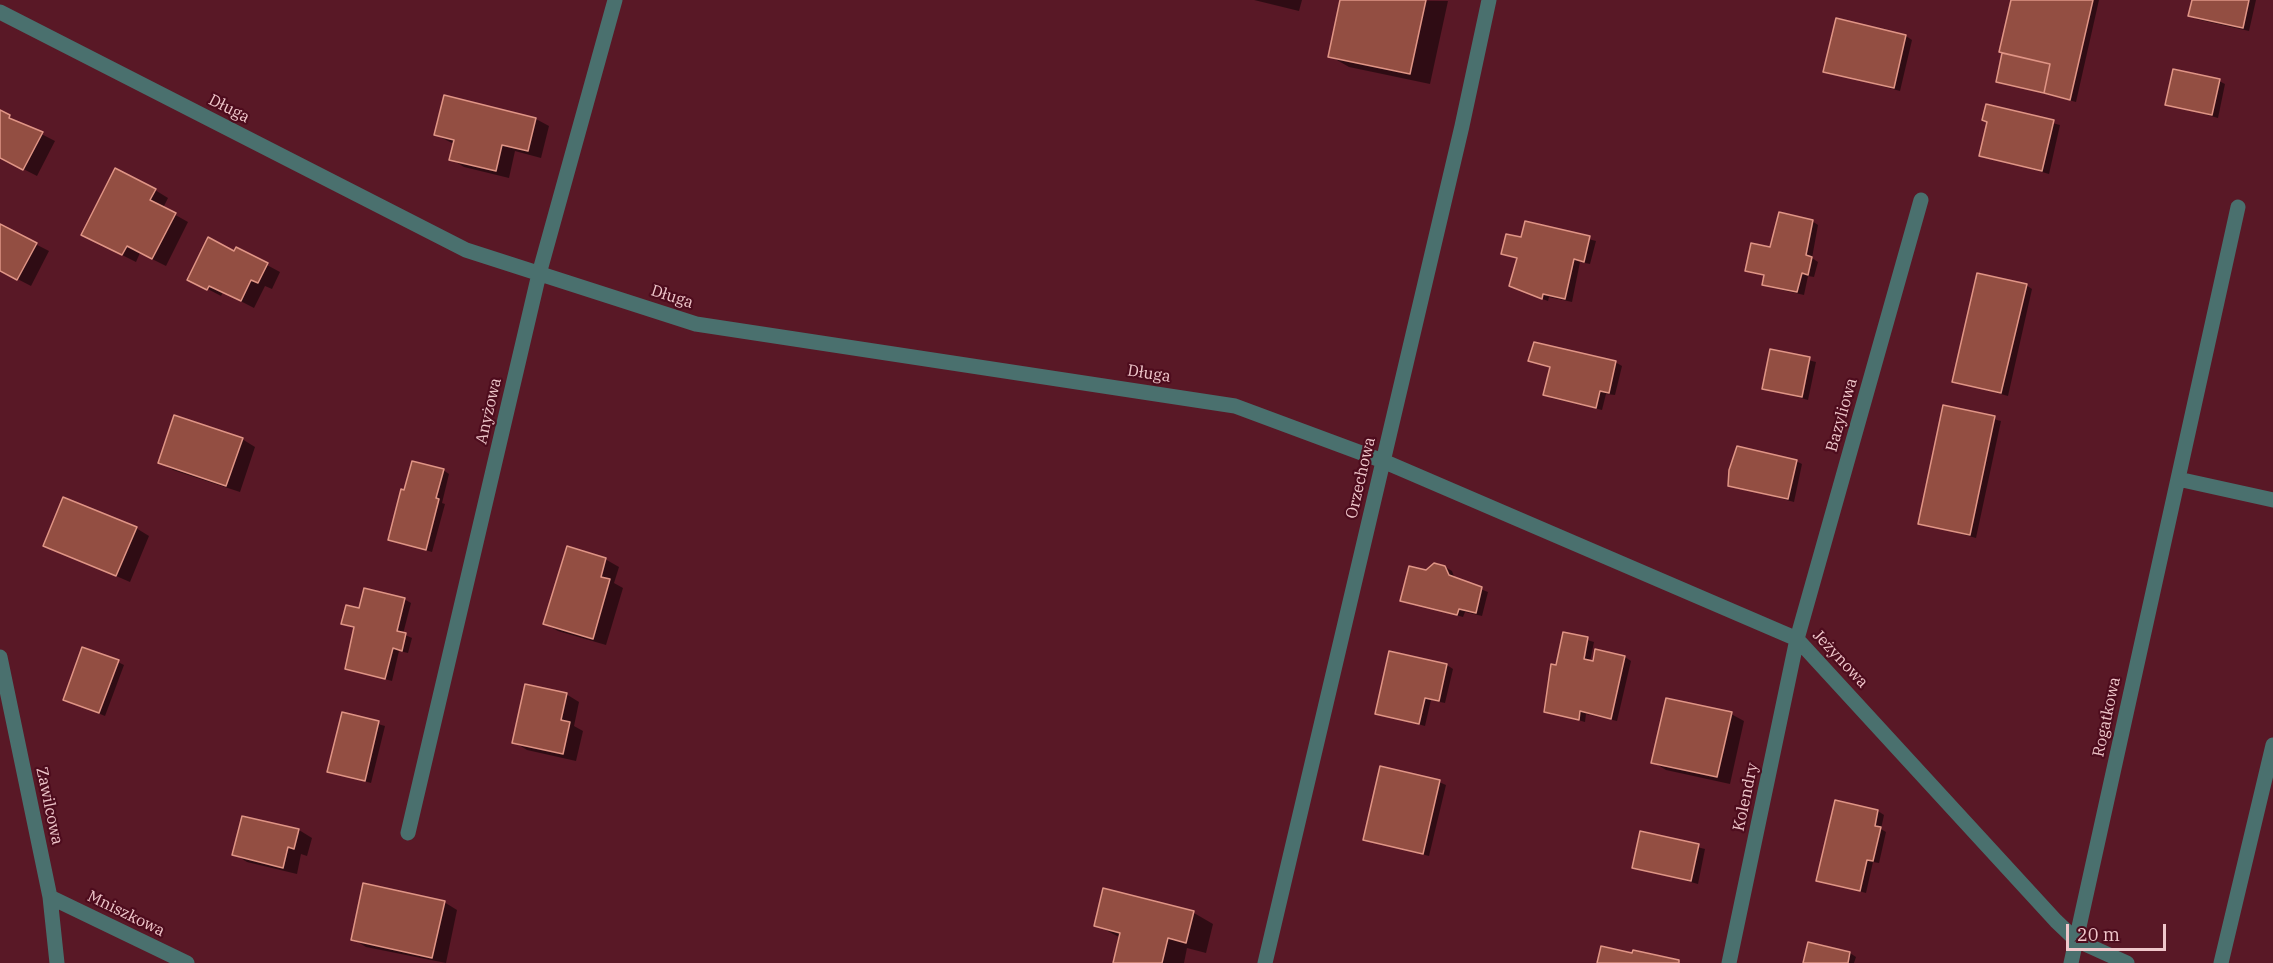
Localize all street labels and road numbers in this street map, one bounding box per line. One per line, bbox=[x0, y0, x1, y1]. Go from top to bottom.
street label: Długa bbox=[205, 91, 253, 127]
street label: Długa bbox=[648, 281, 696, 313]
street label: Długa bbox=[1126, 361, 1172, 387]
street label: Anyżowa bbox=[472, 376, 506, 446]
street label: Bazyliowa bbox=[1822, 376, 1862, 454]
street label: Orzechowa bbox=[1342, 435, 1380, 521]
street label: Jeżynowa bbox=[1808, 626, 1872, 692]
street label: Rogatkowa bbox=[2089, 675, 2125, 759]
street label: Kolendry bbox=[1729, 761, 1763, 833]
street label: Zawilcowa bbox=[31, 765, 67, 847]
street label: Mniszkowa bbox=[84, 887, 168, 941]

